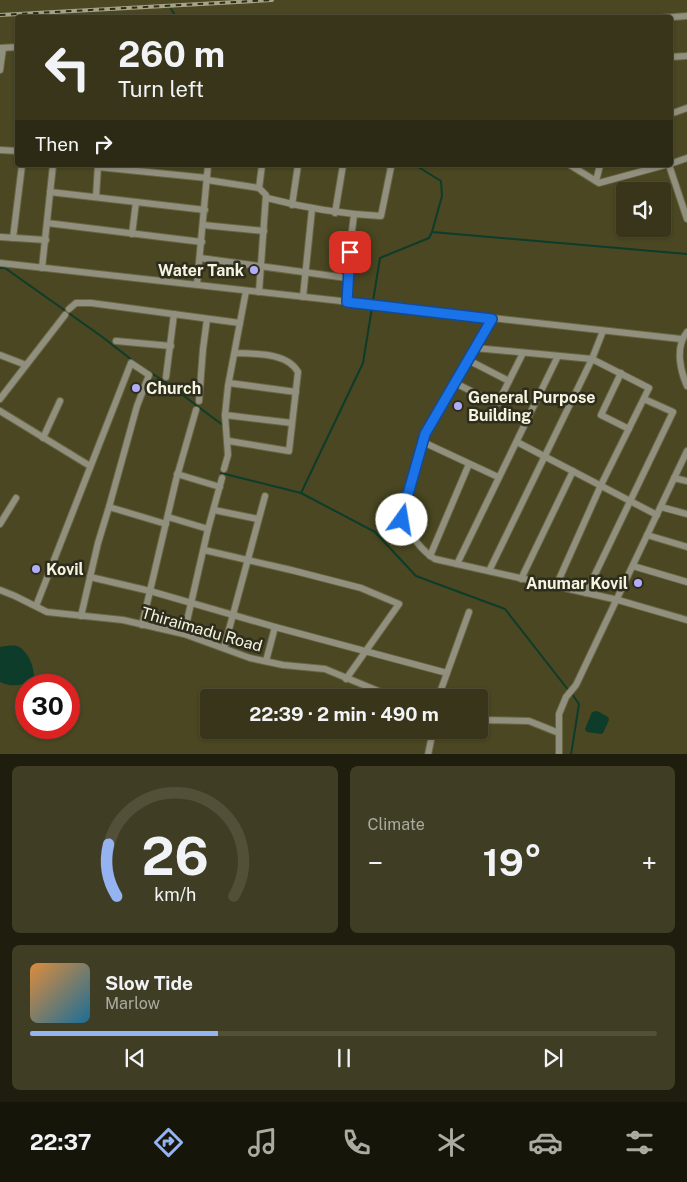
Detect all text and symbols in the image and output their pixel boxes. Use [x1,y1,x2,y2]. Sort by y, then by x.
text: 260 m [118,34,225,75]
icon: left [35,35,100,100]
text: Turn left [118,76,204,102]
icon: right [89,130,117,158]
text: Then [35,133,79,155]
map controls [616,182,671,237]
button: sound [616,182,671,237]
pin [329,231,371,273]
icon: arrive [336,238,364,266]
place label: Water Tank [158,261,244,280]
marker: Water Tank [248,264,260,276]
place label: Church [146,379,201,398]
marker: Church [130,382,142,394]
place label: General Purpose Building [468,388,596,425]
marker: General Purpose Building [452,400,464,412]
position arrow [375,493,427,545]
place label: Kovil [46,560,84,579]
marker: Kovil [30,563,42,575]
place label: Anumar Kovil [526,574,628,593]
marker: Anumar Kovil [632,577,644,589]
street label: Thiraimadu Road [139,603,265,656]
speed limit sign: 30 [15,674,80,739]
text: 22:39 · 2 min · 490 m [249,703,439,725]
text: Climate [368,815,425,834]
text: 26 [141,826,208,887]
text: 19° [483,840,542,885]
text: − [368,846,383,879]
text: + [641,846,657,879]
text: km/h [154,884,196,905]
text: Slow Tide [105,972,193,994]
text: Marlow [105,994,160,1013]
icon: previous [121,1044,149,1072]
icon: pause [330,1044,358,1072]
icon: next [539,1044,567,1072]
icon: directions [151,1125,186,1160]
icon: music [245,1125,280,1160]
icon: phone [339,1125,374,1160]
icon: climate [434,1125,469,1160]
icon: car [528,1125,563,1160]
icon: filters [622,1125,657,1160]
text: 22:37 [30,1129,92,1155]

